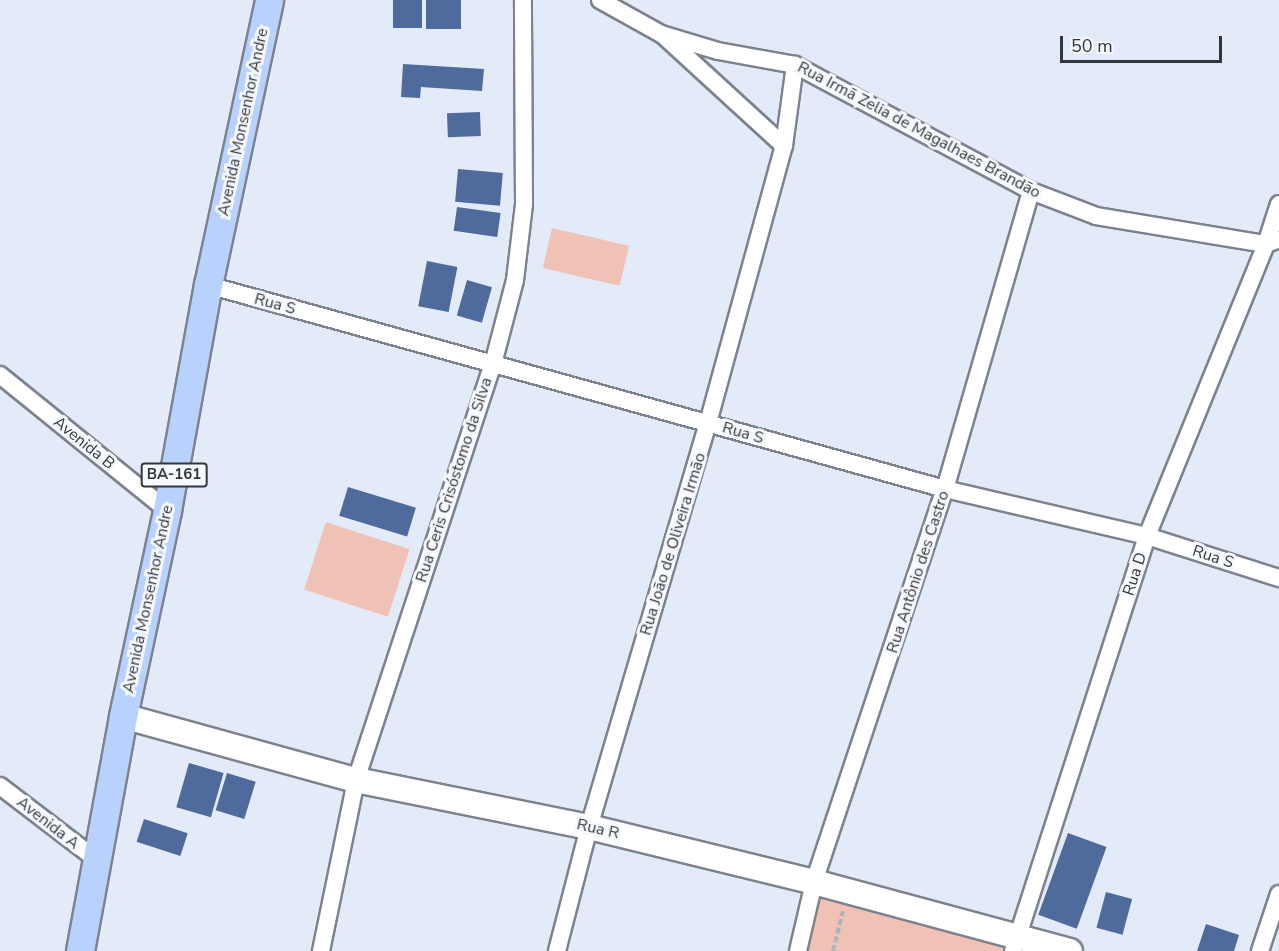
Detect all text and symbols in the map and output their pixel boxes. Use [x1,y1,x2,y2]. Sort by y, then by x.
scale bar [1063,24,1225,62]
street label: Avenida Monsenhor Andre [214,26,272,218]
text: 50 m [1071,34,1113,58]
street label: Rua Irmã Zelia de Magalhaes Brandão [794,58,1044,202]
street label: Rua S [252,289,298,319]
street label: Rua Ceris Crisóstomo da Silva [412,375,496,585]
street label: Avenida B [49,412,119,474]
street label: Rua S [720,418,766,448]
street label: Rua João de Oliveira Irmão [636,450,710,638]
road number: BA-161 [140,463,208,487]
street label: Rua Antônio des Castro [883,488,953,656]
street label: Avenida Monsenhor Andre [119,503,177,695]
street label: Rua S [1190,541,1236,573]
street label: Rua D [1119,550,1151,598]
street label: Avenida A [13,793,83,853]
street label: Rua R [575,815,621,843]

